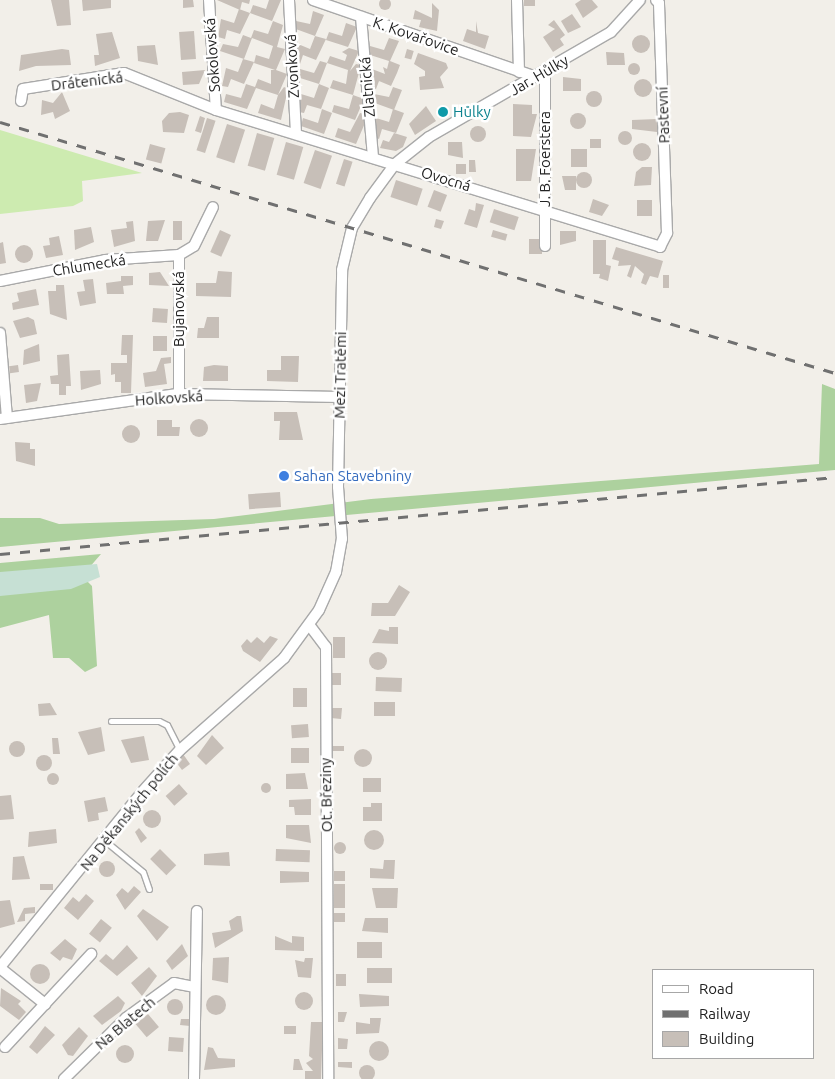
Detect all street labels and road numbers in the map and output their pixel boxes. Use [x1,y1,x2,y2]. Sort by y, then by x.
street label: K. Kovařovice [371,13,461,59]
street label: Sokolovská [200,17,224,93]
street label: Zvonková [281,34,303,98]
street label: Jar. Hůlky [506,51,572,99]
street label: Zlatnická [355,56,379,118]
street label: Drátenická [50,68,124,94]
street label: Pastevní [653,86,673,144]
street label: J. B. Foerstera [536,111,554,207]
street label: Ovocná [419,163,473,195]
street label: Chlumecká [51,250,127,280]
street label: Bujanovská [170,271,188,347]
street label: Mezi Tratěmi [330,331,350,419]
street label: Holkovská [134,387,204,409]
street label: Na Děkanských polích [76,750,182,874]
street label: Ot. Březiny [316,758,336,832]
street label: Na Blatech [91,993,159,1053]

